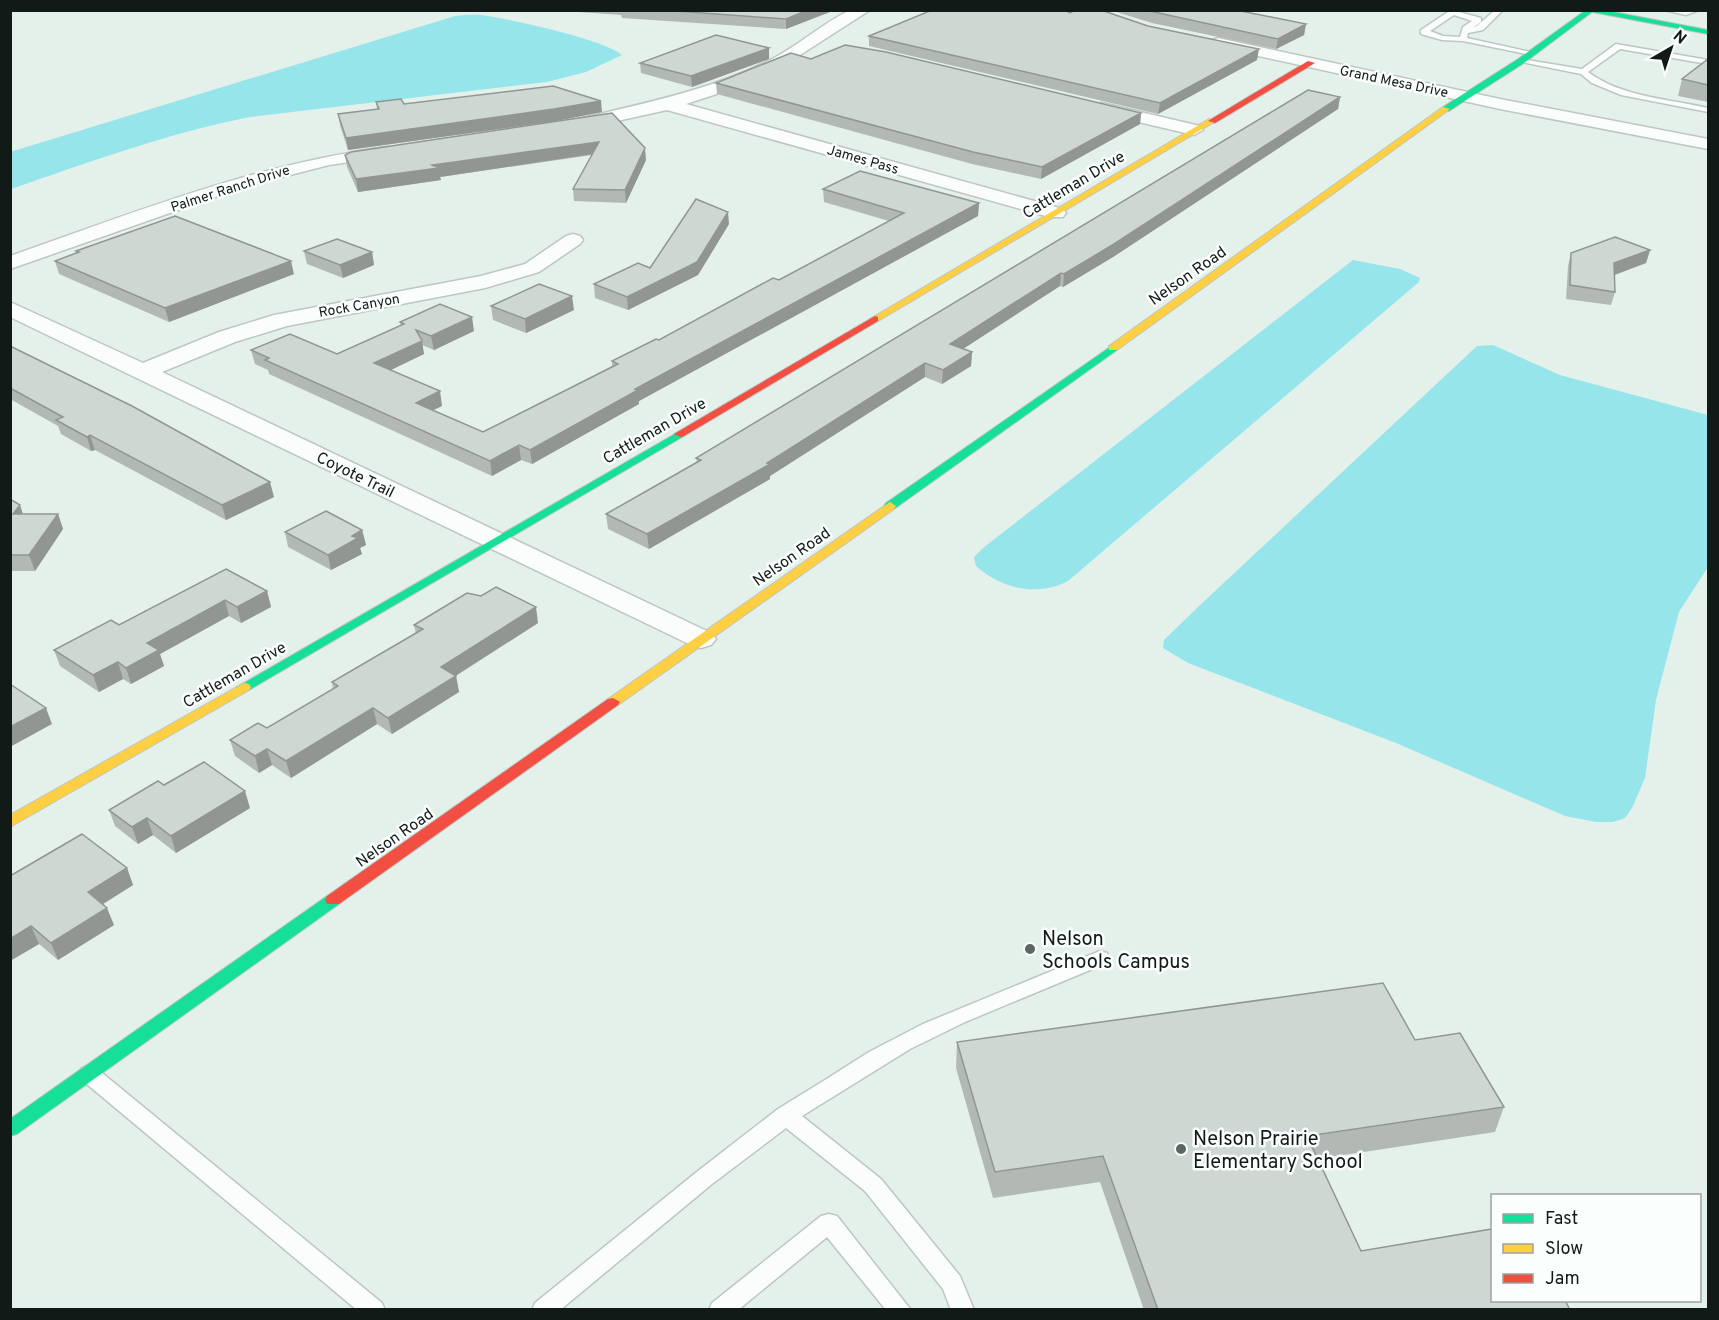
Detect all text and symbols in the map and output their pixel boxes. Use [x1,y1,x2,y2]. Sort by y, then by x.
north arrow [1641,18,1701,78]
text: N [1668,27,1690,49]
street label: Grand Mesa Drive [1338,63,1450,102]
street label: James Pass [825,142,900,179]
street label: Cattleman Drive [1019,147,1129,224]
street label: Palmer Ranch Drive [169,162,292,217]
street label: Nelson Road [1145,243,1231,311]
street label: Rock Canyon [317,291,401,322]
street label: Cattleman Drive [600,394,710,469]
street label: Coyote Trail [313,448,398,503]
street label: Nelson Road [749,524,835,592]
street label: Cattleman Drive [180,638,290,713]
street label: Nelson Road [352,805,438,873]
place label: Nelson Schools Campus [1042,927,1190,976]
marker: Nelson Schools Campus [1023,942,1037,956]
place label: Nelson Prairie Elementary School [1193,1127,1363,1176]
marker: Nelson Prairie Elementary School [1174,1142,1188,1156]
legend [1491,1194,1701,1302]
text: Fast [1545,1208,1578,1231]
text: Slow [1545,1238,1583,1261]
text: Jam [1545,1268,1580,1291]

